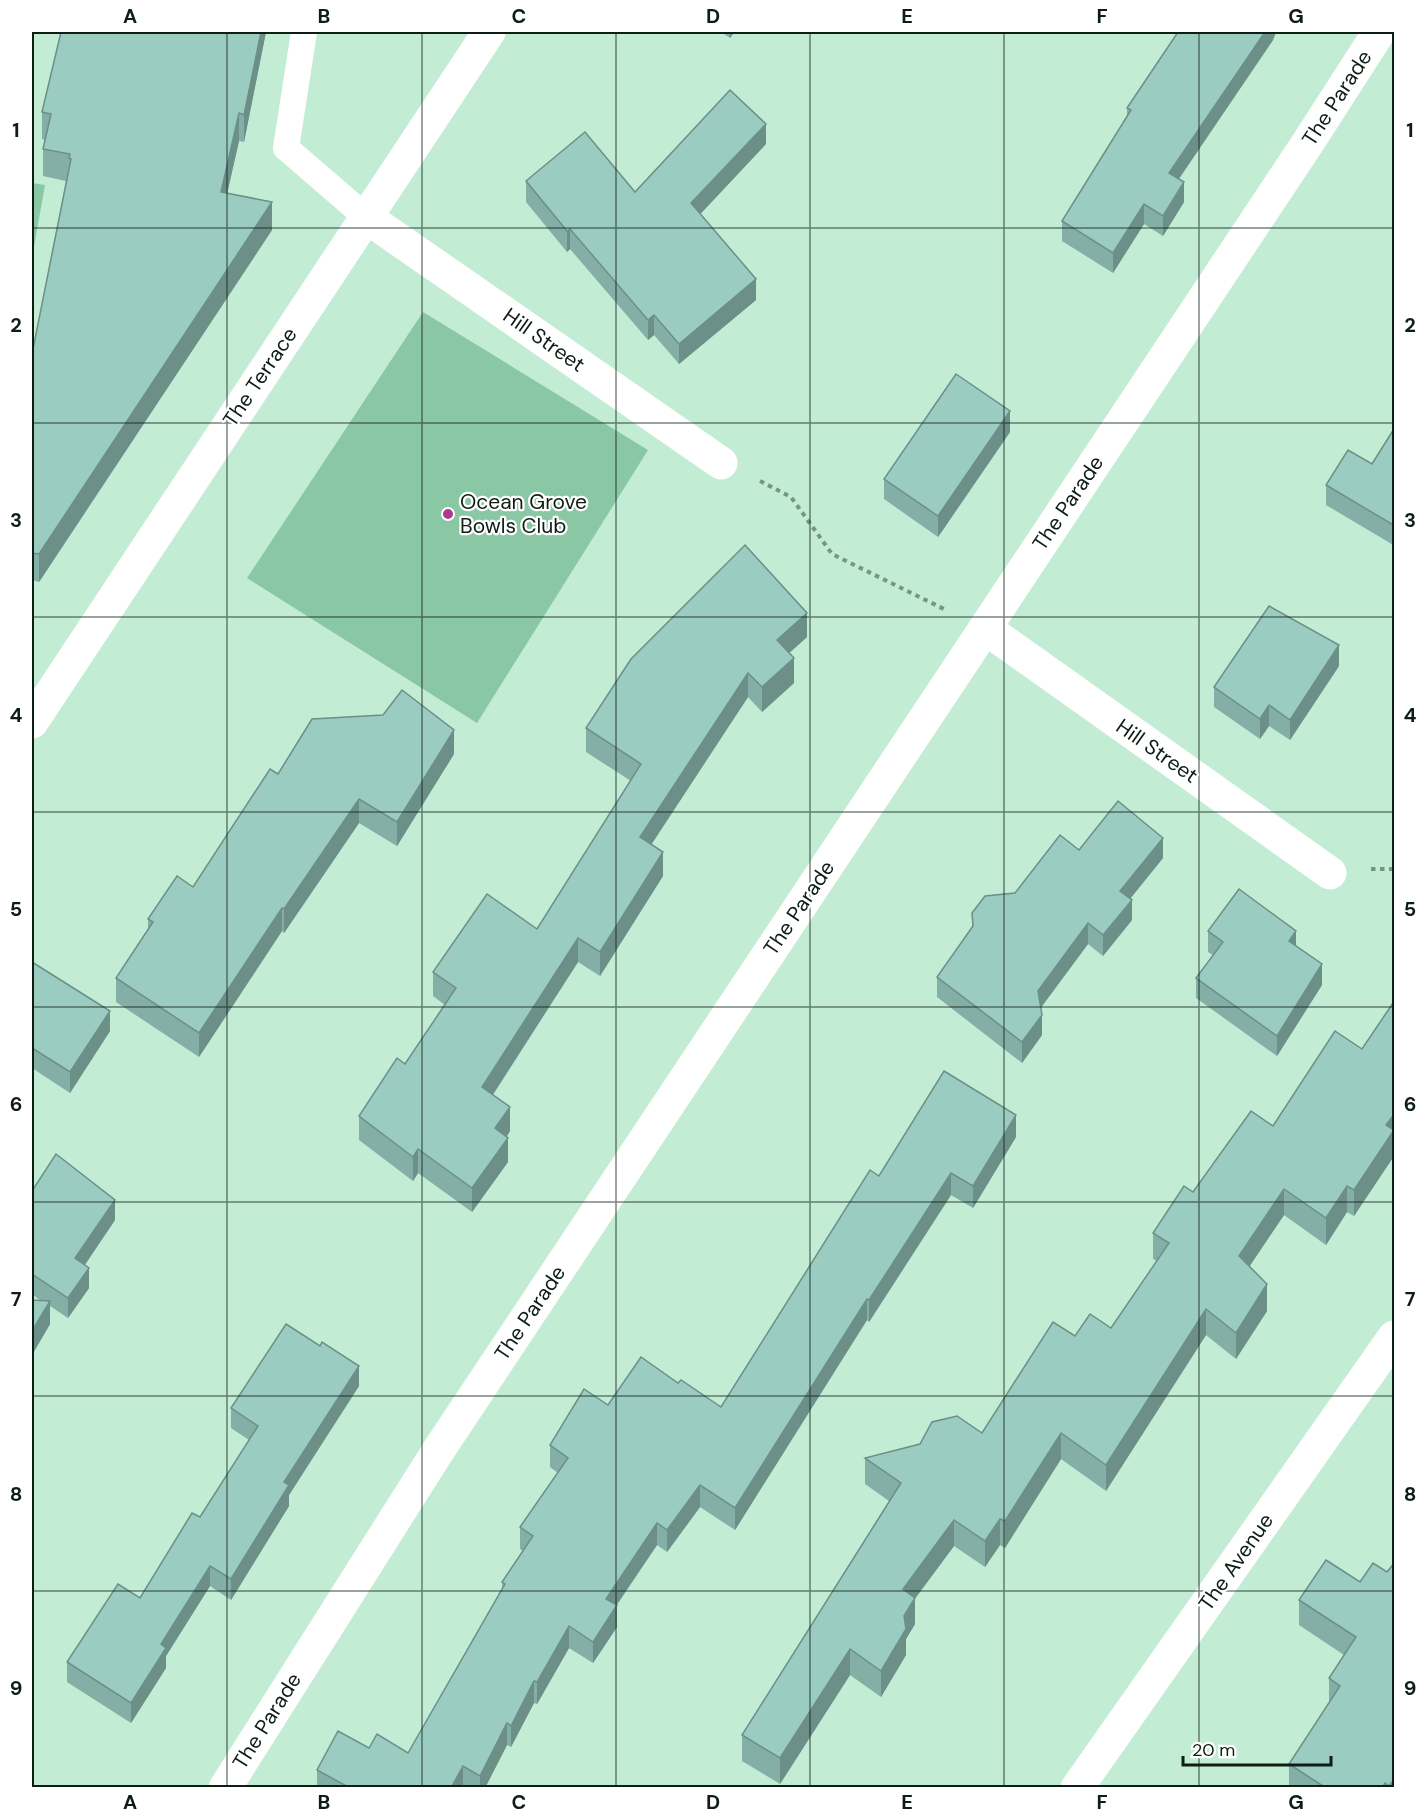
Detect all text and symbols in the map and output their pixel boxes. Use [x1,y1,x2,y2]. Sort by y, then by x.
text: A [123,3,137,29]
text: B [318,3,330,29]
text: C [512,3,526,29]
text: D [706,3,720,29]
text: E [901,3,913,29]
text: F [1096,3,1108,29]
text: G [1288,3,1304,29]
street label: The Parade [1296,45,1378,151]
text: 1 [12,117,20,143]
text: 1 [1406,117,1414,143]
street label: Hill Street [498,302,590,378]
text: 2 [10,312,22,338]
text: 2 [1404,312,1416,338]
street label: The Terrace [216,322,304,432]
street label: The Parade [1026,450,1110,556]
place label: Ocean Grove Bowls Club [460,488,587,540]
text: 3 [10,507,22,533]
marker: Ocean Grove Bowls Club [441,507,455,521]
text: 3 [1404,507,1416,533]
text: 4 [10,702,23,728]
text: 4 [1404,702,1417,728]
street label: Hill Street [1111,713,1203,789]
street label: The Parade [757,855,841,961]
text: 5 [10,896,22,922]
text: 5 [1404,896,1416,922]
text: 6 [10,1091,22,1117]
text: 6 [1404,1091,1416,1117]
street label: The Parade [488,1260,572,1366]
text: 7 [11,1286,22,1312]
text: 7 [1405,1286,1416,1312]
text: 8 [10,1481,22,1507]
text: 8 [1404,1481,1416,1507]
street label: The Avenue [1192,1508,1280,1616]
street label: The Parade [226,1667,308,1775]
text: 9 [10,1675,22,1701]
text: 9 [1404,1675,1416,1701]
scale bar [1183,1729,1332,1767]
text: 20 m [1192,1738,1235,1762]
text: A [123,1789,137,1815]
text: B [318,1789,330,1815]
text: C [512,1789,526,1815]
text: D [706,1789,720,1815]
text: E [901,1789,913,1815]
text: F [1096,1789,1108,1815]
text: G [1288,1789,1304,1815]

